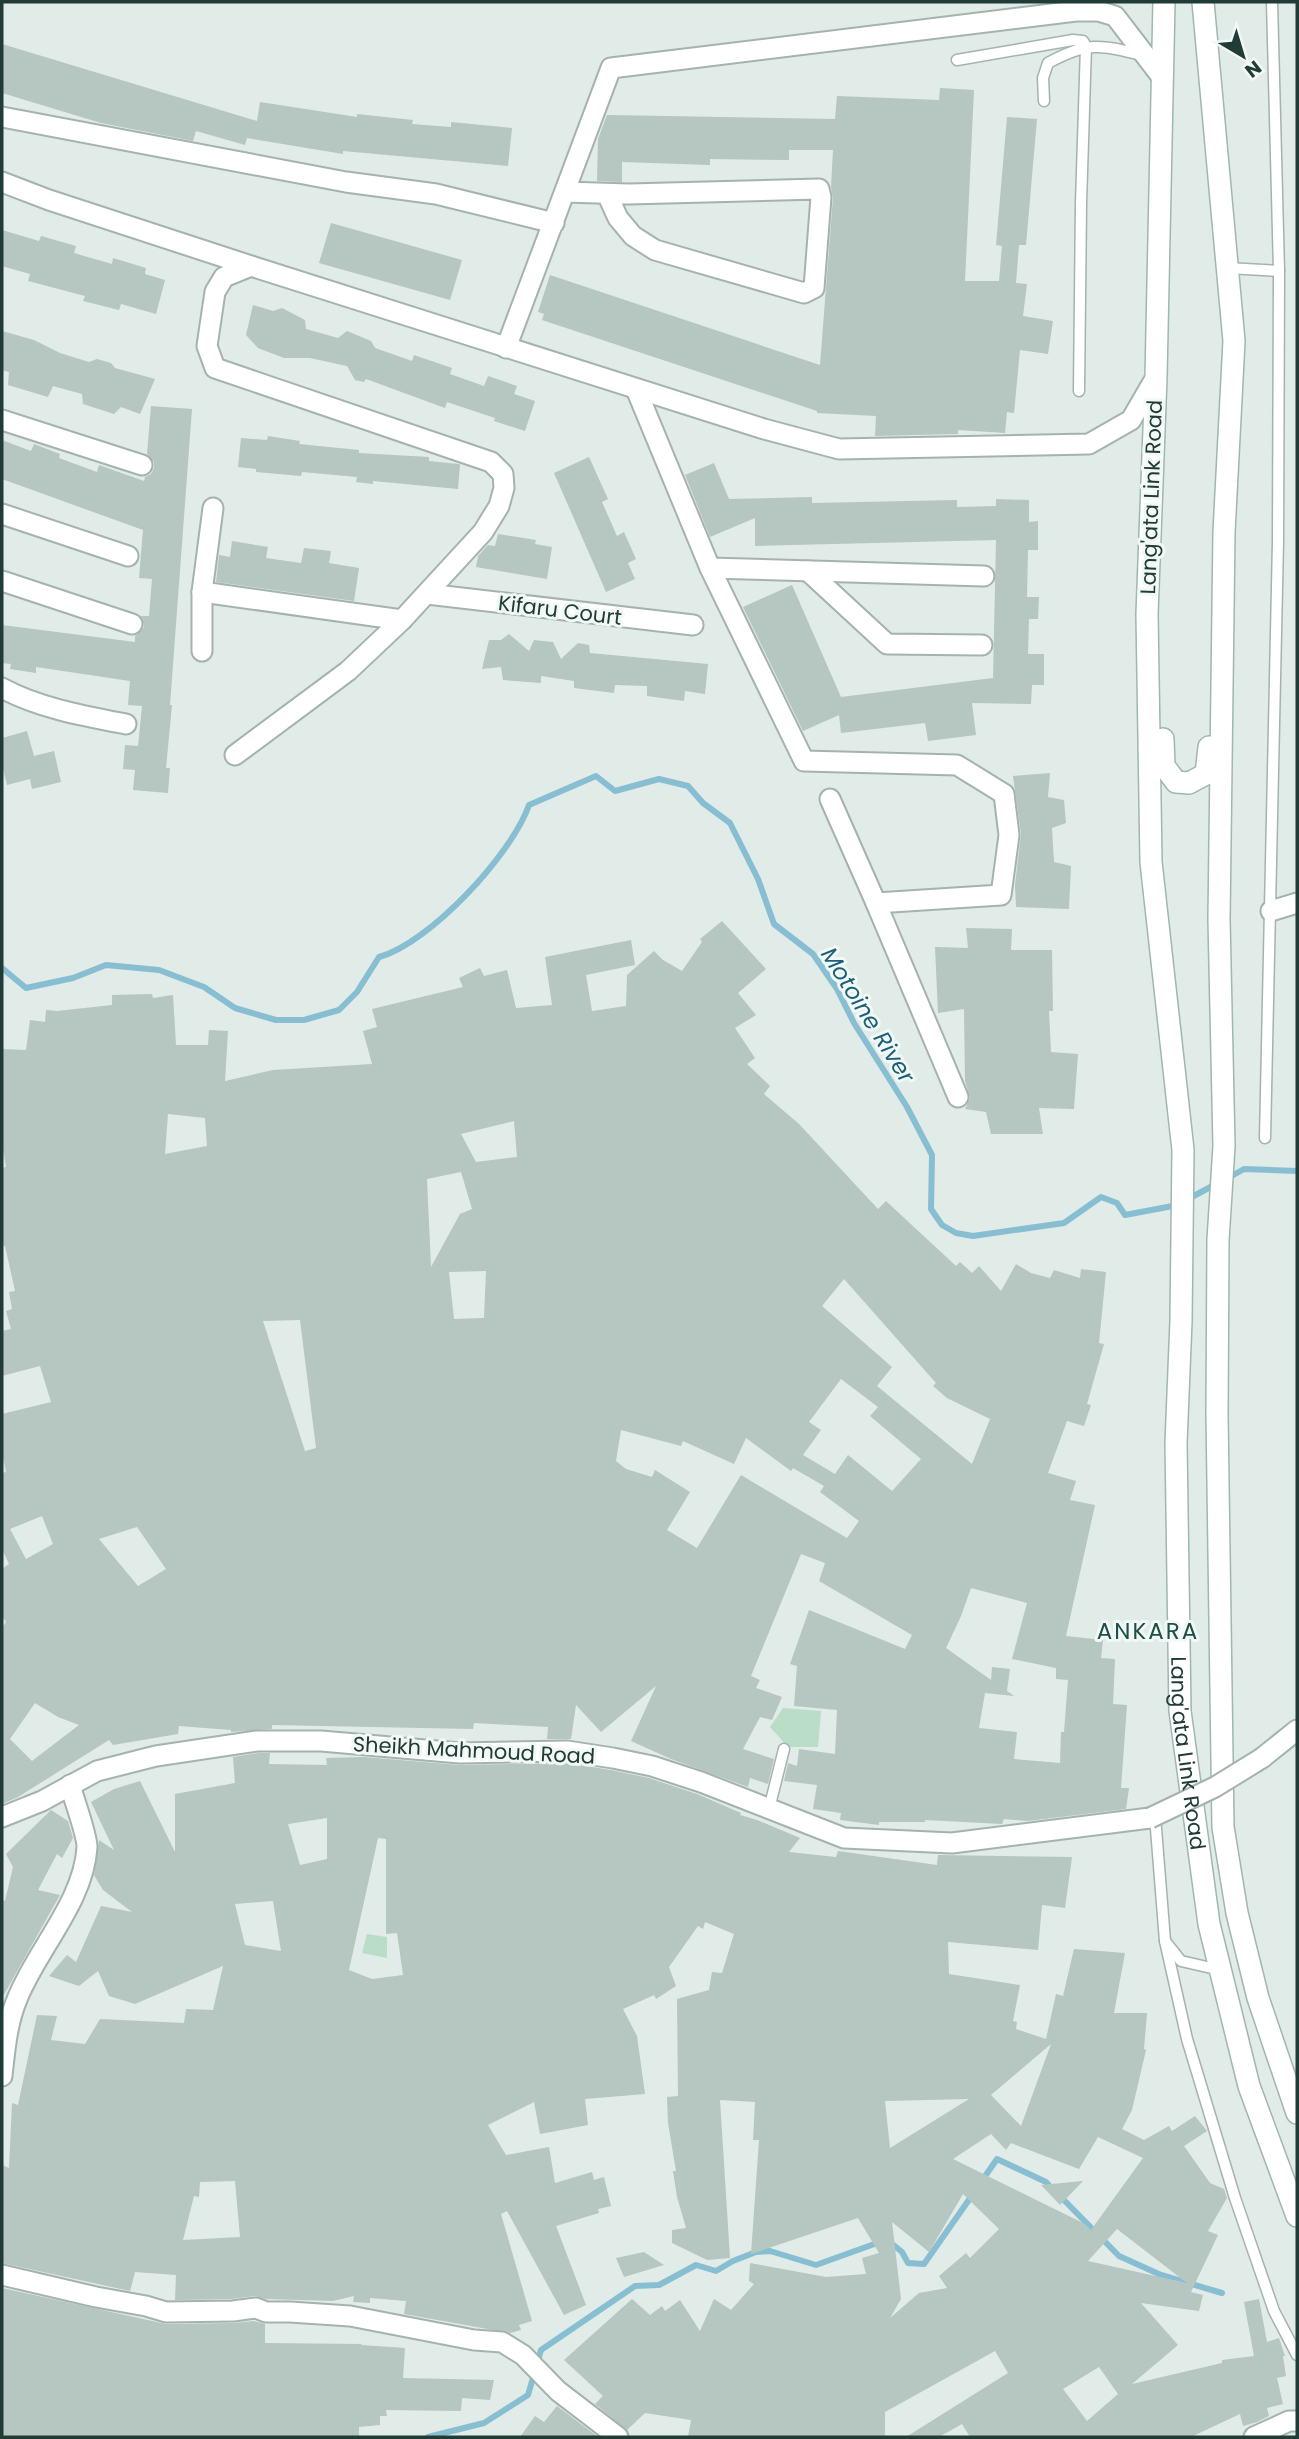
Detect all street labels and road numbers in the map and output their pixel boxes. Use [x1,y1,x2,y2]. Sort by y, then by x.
street label: Lang'ata Link Road [1133,399,1169,595]
street label: Kifaru Court [497,588,623,632]
street label: Lang'ata Link Road [1165,1656,1213,1852]
street label: Sheikh Mahmoud Road [352,1729,596,1771]

